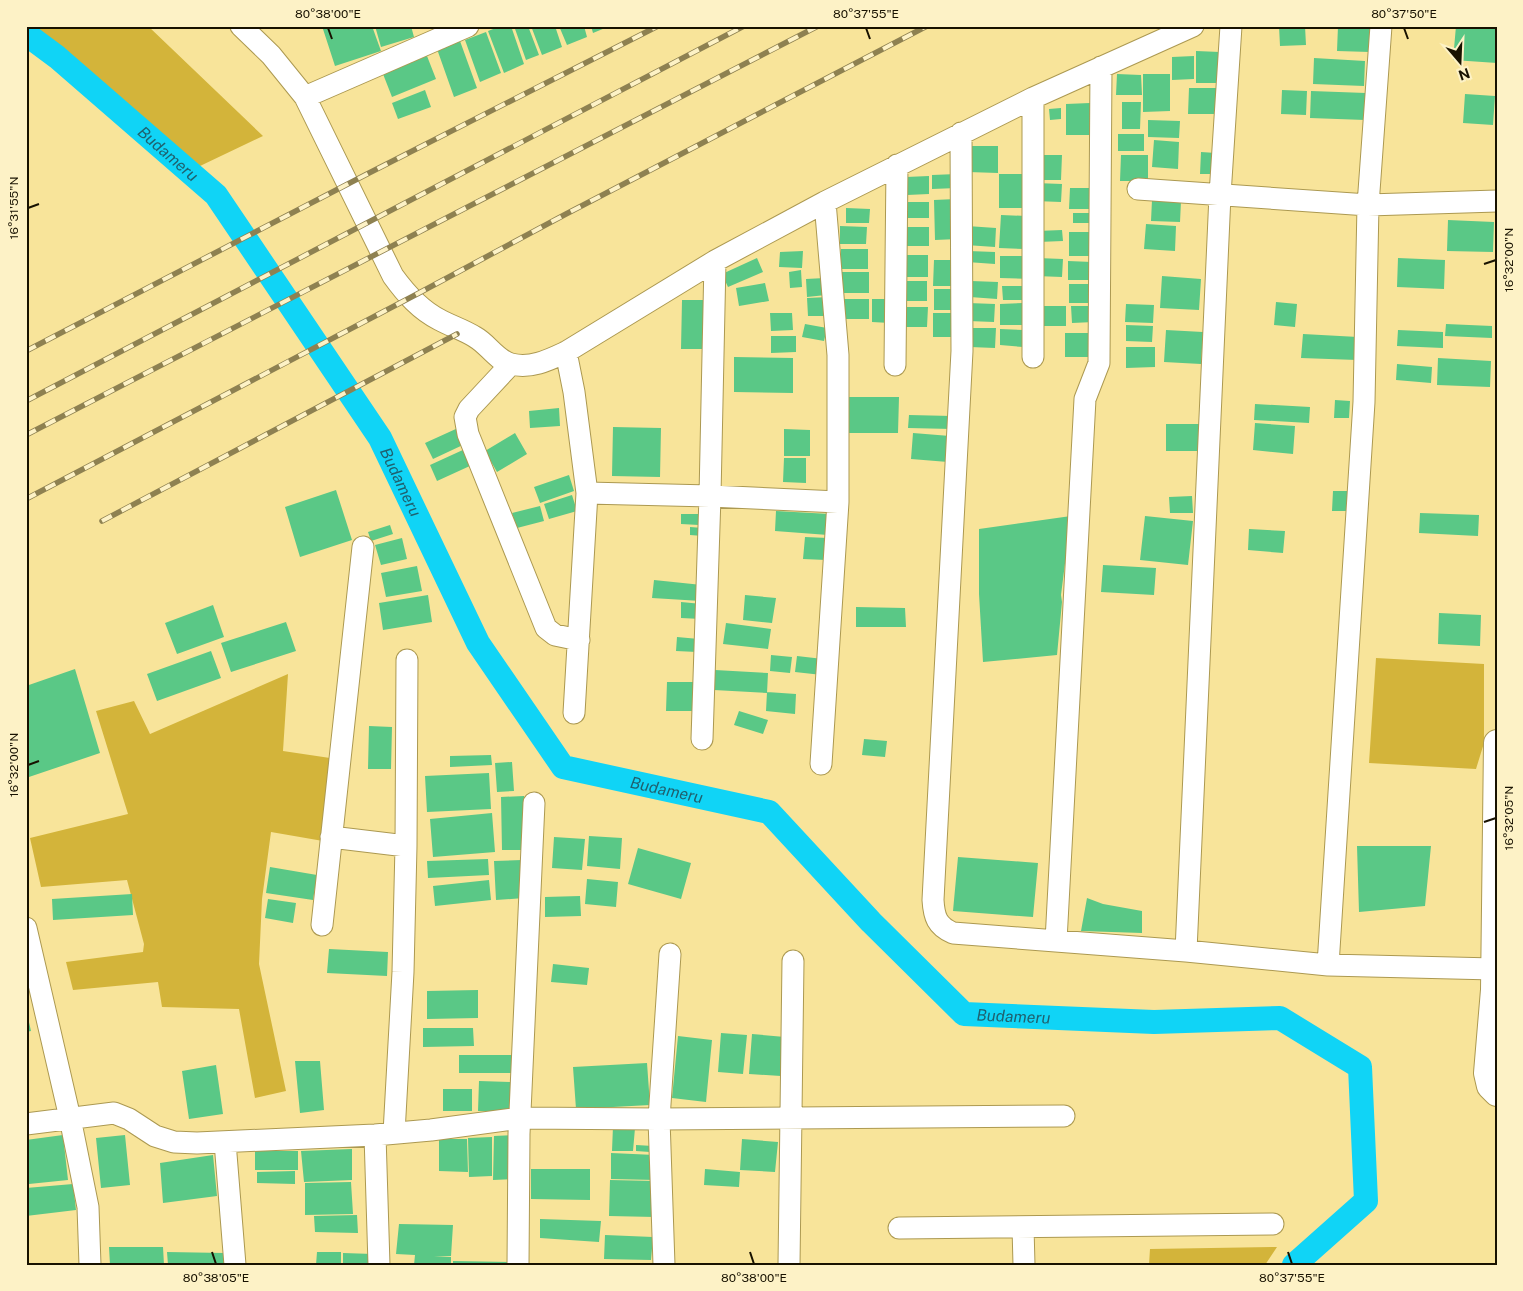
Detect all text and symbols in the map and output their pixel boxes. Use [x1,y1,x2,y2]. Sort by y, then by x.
text: 80°38'00"E [295,7,361,21]
text: 80°37'55"E [833,7,899,21]
text: 80°37'50"E [1371,7,1437,21]
north arrow [1436,38,1486,88]
text: N [1456,65,1472,84]
water label: Budameru [134,122,203,185]
text: 16°31'55"N [7,177,21,239]
text: 16°32'00"N [1502,228,1516,292]
water label: Budameru [376,444,426,519]
text: 16°32'00"N [7,733,21,797]
water label: Budameru [628,772,705,807]
text: 16°32'05"N [1502,786,1516,850]
water label: Budameru [976,1005,1051,1027]
text: 80°38'05"E [183,1271,249,1285]
text: 80°38'00"E [721,1271,787,1285]
text: 80°37'55"E [1259,1271,1325,1285]

